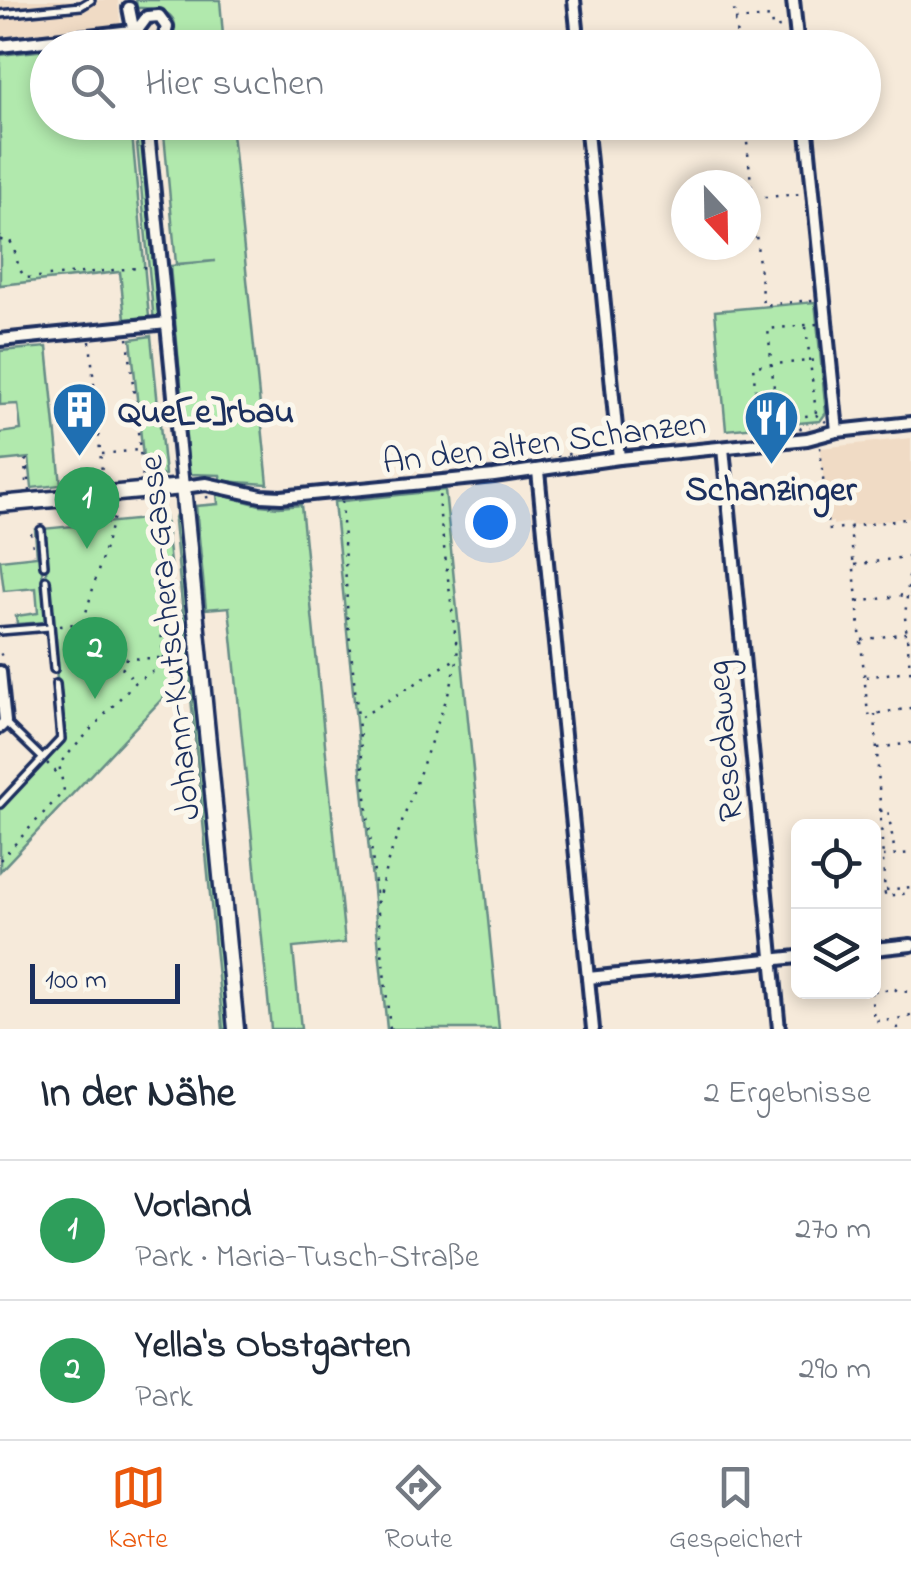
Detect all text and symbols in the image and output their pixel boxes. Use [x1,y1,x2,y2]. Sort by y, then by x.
search box [30,30,881,140]
text: Hier suchen [145,57,324,113]
icon: search [65,58,120,113]
north arrow [671,170,761,260]
building icon: Que[e]rbau [49,380,109,459]
restaurant icon: Schanzinger [741,387,801,466]
place label: Que[e]rbau [118,388,294,439]
street label: An den alten Schanzen [380,399,709,490]
street label: Johann-Kutschera-Gasse [127,452,216,823]
pin: 1 [54,466,120,549]
place label: Schanzinger [685,466,858,518]
your location [465,497,516,548]
pin: 2 [62,616,128,699]
street label: Resedaweg [694,658,759,823]
map controls [791,819,881,999]
button: locate [791,819,881,909]
button: layers [791,909,881,999]
scale bar [30,959,180,1004]
text: 100 m [45,961,107,1002]
text: In der Nähe [40,1064,235,1125]
text: 2 Ergebnisse [704,1071,871,1118]
text: Vorland [135,1179,251,1235]
text: 1 [67,1207,78,1254]
text: 270 m [795,1207,871,1254]
text: Park · Maria-Tusch-Straße [135,1235,479,1282]
text: Yella's Obstgarten [135,1319,411,1375]
text: 2 [65,1347,80,1394]
text: 290 m [799,1347,871,1394]
text: Park [135,1375,193,1422]
tab: Karte [108,1460,168,1561]
tab: Route [384,1460,452,1561]
tab: Gespeichert [669,1460,803,1561]

